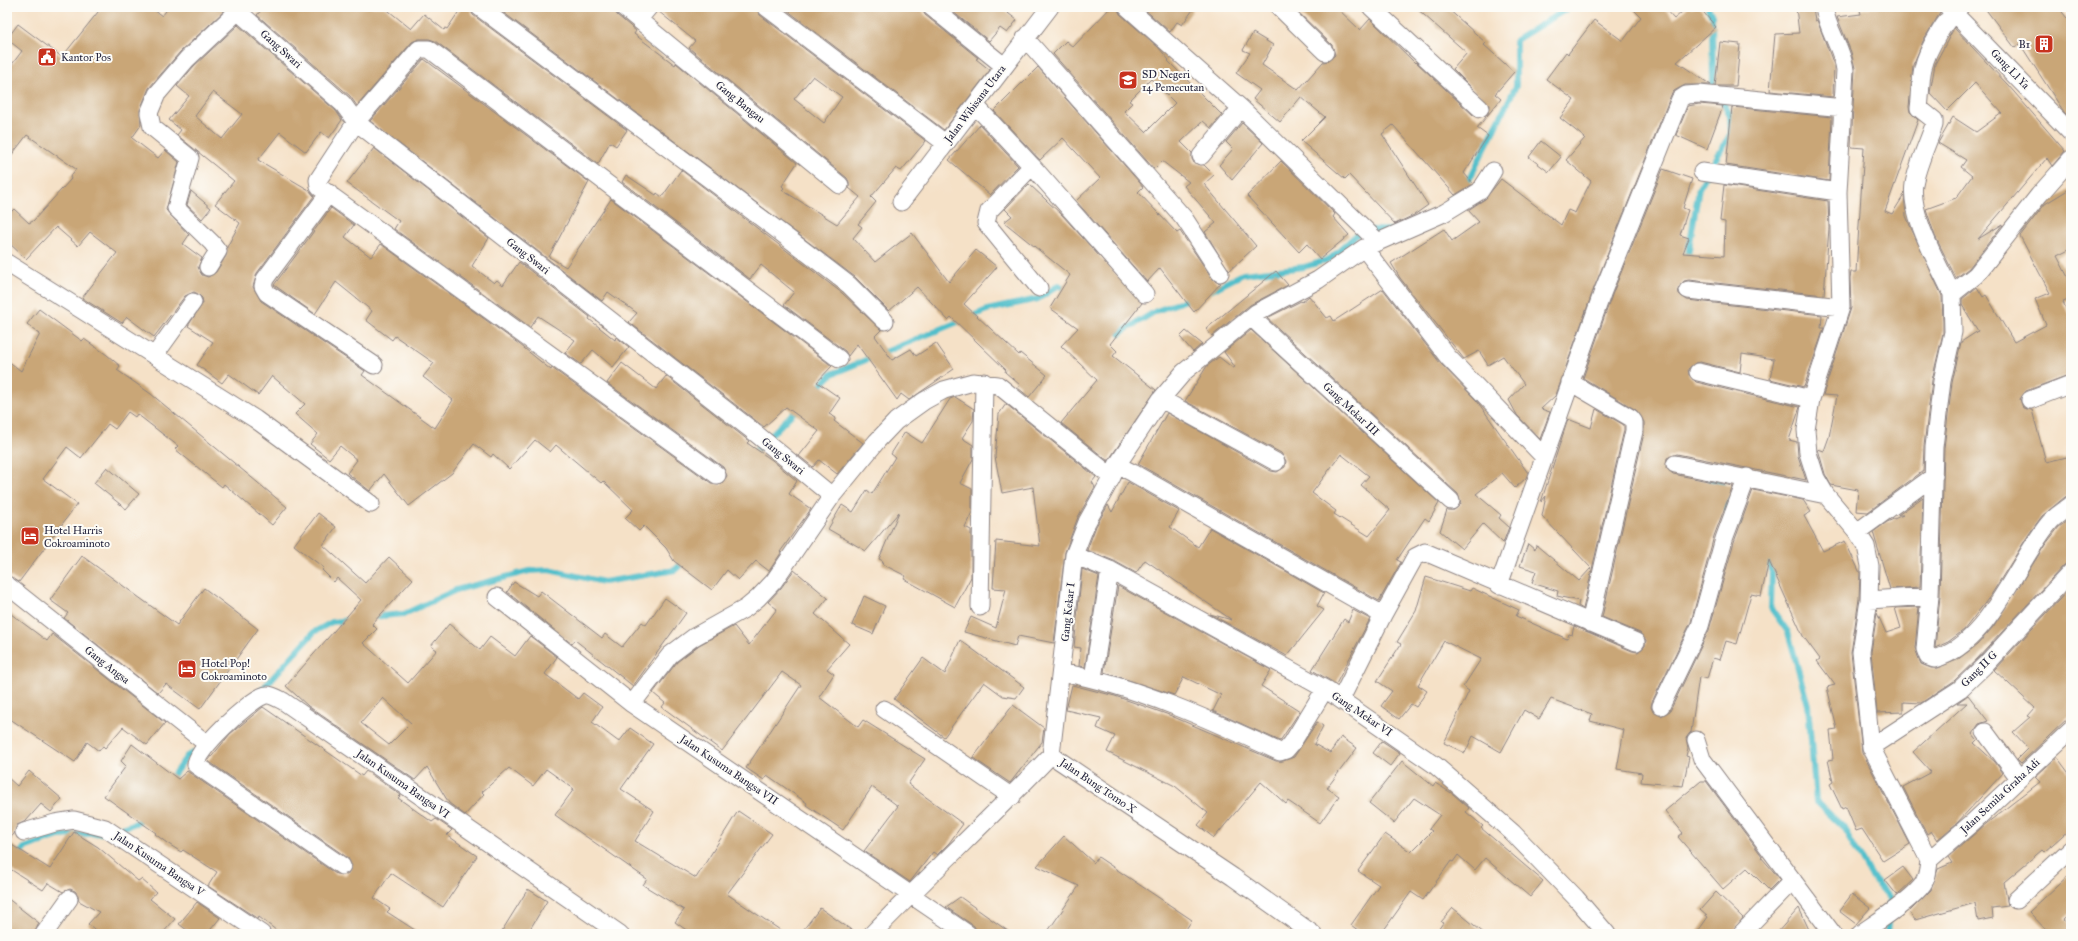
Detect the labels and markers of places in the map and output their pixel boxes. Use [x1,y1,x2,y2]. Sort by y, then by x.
building icon: B1 [2033,33,2055,55]
place label: B1 [2018,38,2030,51]
public building icon: Kantor Pos [36,46,58,68]
place label: Kantor Pos [61,51,111,64]
place label: SD Negeri 14 Pemecutan [1142,68,1204,94]
school or university icon: SD Negeri 14 Pemecutan [1117,69,1139,91]
place label: Hotel Harris Cokroaminoto [44,524,110,550]
hotel icon: Hotel Harris Cokroaminoto [19,525,41,547]
place label: Hotel Pop! Cokroaminoto [201,657,267,683]
hotel icon: Hotel Pop! Cokroaminoto [176,658,198,680]

